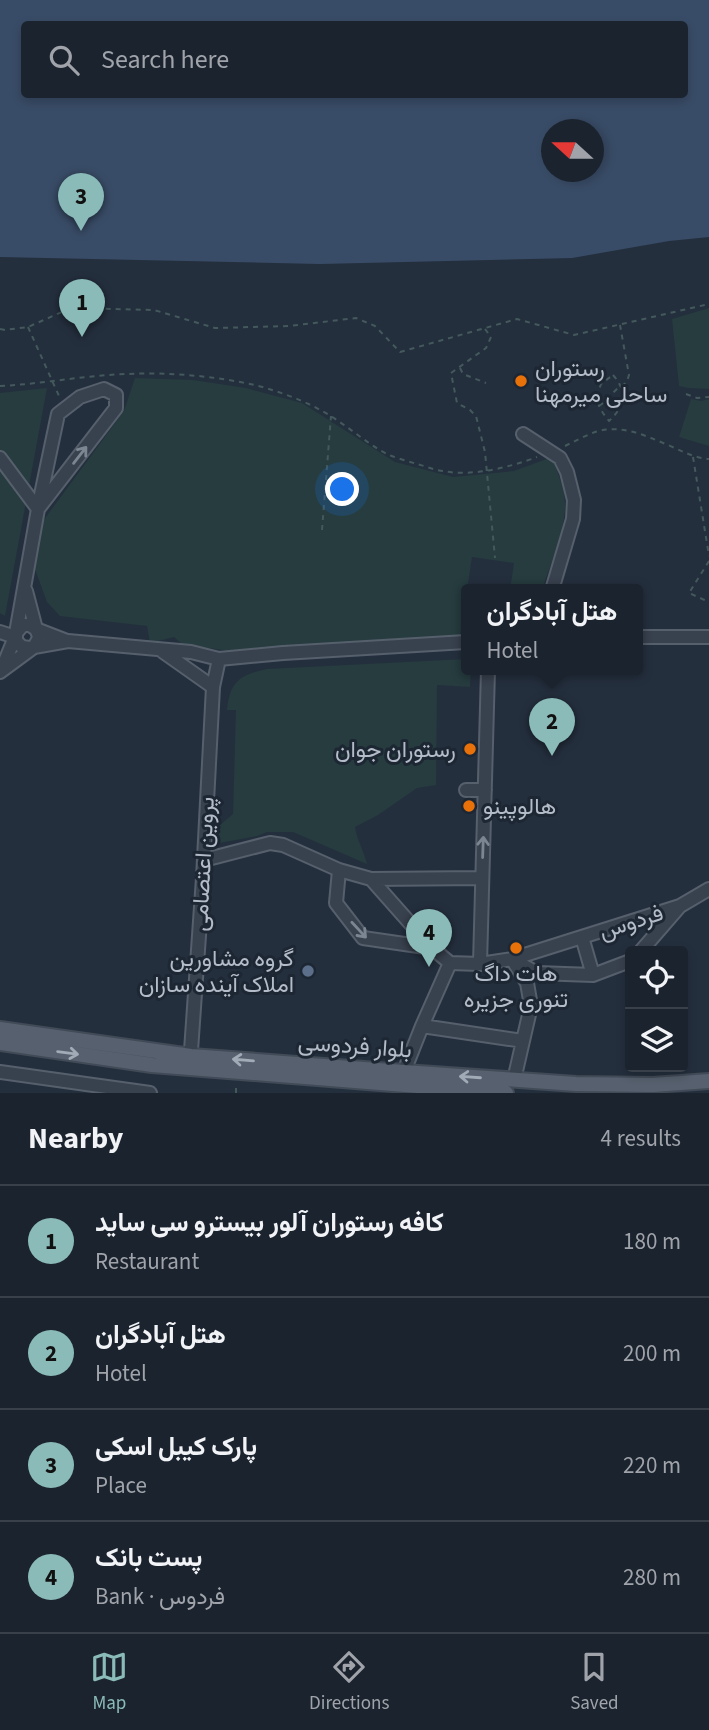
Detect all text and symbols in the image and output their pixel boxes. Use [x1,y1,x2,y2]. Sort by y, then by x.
search box [21,21,688,98]
icon: search [45,41,83,79]
text: Search here [101,41,229,78]
north arrow [541,119,604,182]
pin: 3 [58,173,104,231]
pin: 1 [59,279,105,337]
place label: رستوران ساحلی میرمهنا [535,352,667,411]
marker: رستوران ساحلی میرمهنا [513,373,529,389]
one-way arrow [72,445,87,464]
your location [325,472,359,506]
popup [461,584,643,675]
text: هتل آبادگران [487,593,617,630]
text: Hotel [487,634,538,667]
pin: 2 [529,698,575,756]
place label: رستوران جوان [335,733,456,766]
marker: رستوران جوان [462,741,478,757]
place label: هالوپینو [483,790,556,823]
street label: پروین اعتصامی [183,796,223,932]
marker: هالوپینو [461,798,477,814]
one-way arrow [477,835,490,858]
street label: فردوس [595,896,667,948]
pin: 4 [406,909,452,967]
one-way arrow [351,921,367,939]
marker: هات داگ تنورى جزيره [508,940,524,956]
place label: گروه مشاورین املاک آینده سازان [139,942,294,1001]
map controls [625,946,688,1072]
button: locate [625,946,688,1009]
place label: هات داگ تنورى جزيره [464,957,568,1016]
marker: گروه مشاورین املاک آینده سازان [300,963,316,979]
button: layers [625,1009,688,1072]
street label: بلوار فردوسی [297,1026,413,1066]
one-way arrow [56,1047,78,1060]
one-way arrow [232,1053,255,1066]
one-way arrow [459,1070,481,1083]
text: Nearby [28,1117,123,1160]
text: 4 results [601,1122,681,1155]
text: کافه رستوران آلور بیسترو سی ساید [95,1204,444,1241]
text: 1 [45,1225,57,1258]
text: 180 m [623,1225,681,1258]
text: Restaurant [95,1245,199,1278]
text: هتل آبادگران [95,1316,226,1353]
text: 2 [45,1337,57,1370]
text: 200 m [623,1337,681,1370]
text: Hotel [95,1357,147,1390]
text: پارک کیبل اسکی [95,1428,257,1465]
text: 3 [45,1449,57,1482]
text: 220 m [623,1449,681,1482]
text: Place [95,1469,147,1502]
text: پست بانک [95,1539,202,1576]
text: 4 [45,1561,57,1594]
text: 280 m [623,1561,681,1594]
text: Bank · فردوس [95,1580,225,1613]
tab: Map [90,1648,128,1717]
tab: Directions [309,1648,389,1717]
tab: Saved [570,1648,619,1717]

